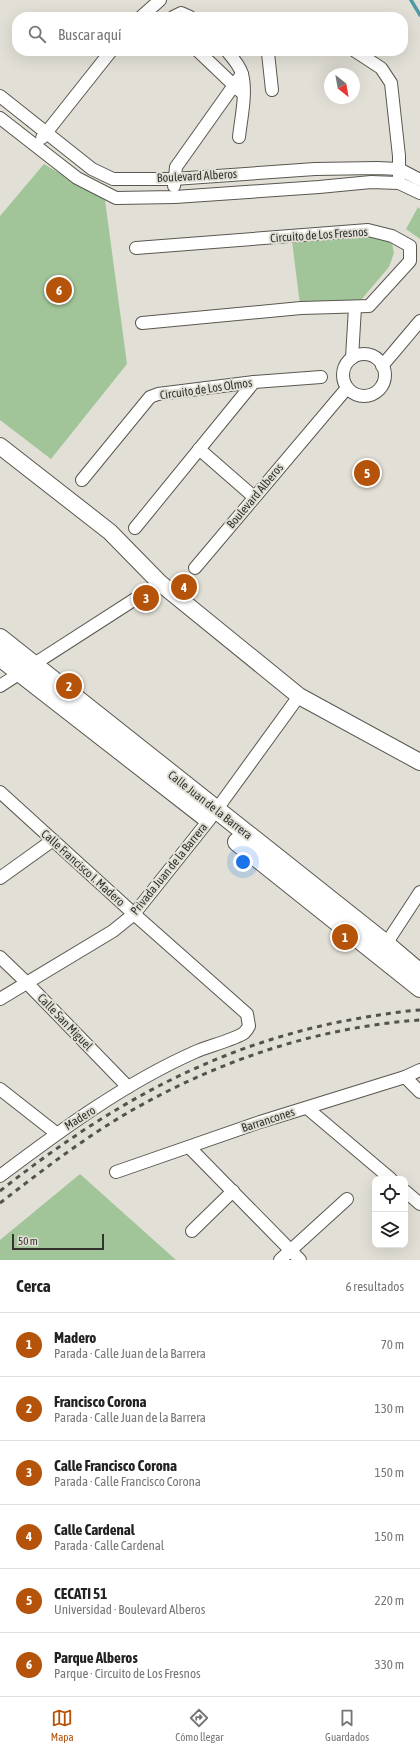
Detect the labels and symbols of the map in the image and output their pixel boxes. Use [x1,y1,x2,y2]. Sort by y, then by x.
north arrow [324,68,360,104]
street label: Boulevard Alberos [156,167,238,185]
street label: Circuito de Los Fresnos [270,225,368,245]
pin: 6 [46,275,72,305]
street label: Circuito de Los Olmos [159,376,253,402]
pin: 5 [354,458,380,488]
street label: Boulevard Alberos [224,461,286,531]
pin: 4 [171,572,197,602]
pin: 3 [133,583,159,613]
pin: 2 [56,671,82,701]
street label: Calle Juan de la Barrera [165,768,255,842]
street label: Privada Juan de la Barrera [128,820,210,918]
street label: Calle Francisco I. Madero [38,827,128,909]
your location [233,852,253,872]
pin: 1 [332,922,358,952]
street label: Calle San Miguel [35,991,96,1054]
street label: Madero [62,1103,98,1133]
street label: Barrancones [240,1105,296,1135]
scale bar [12,1232,104,1251]

